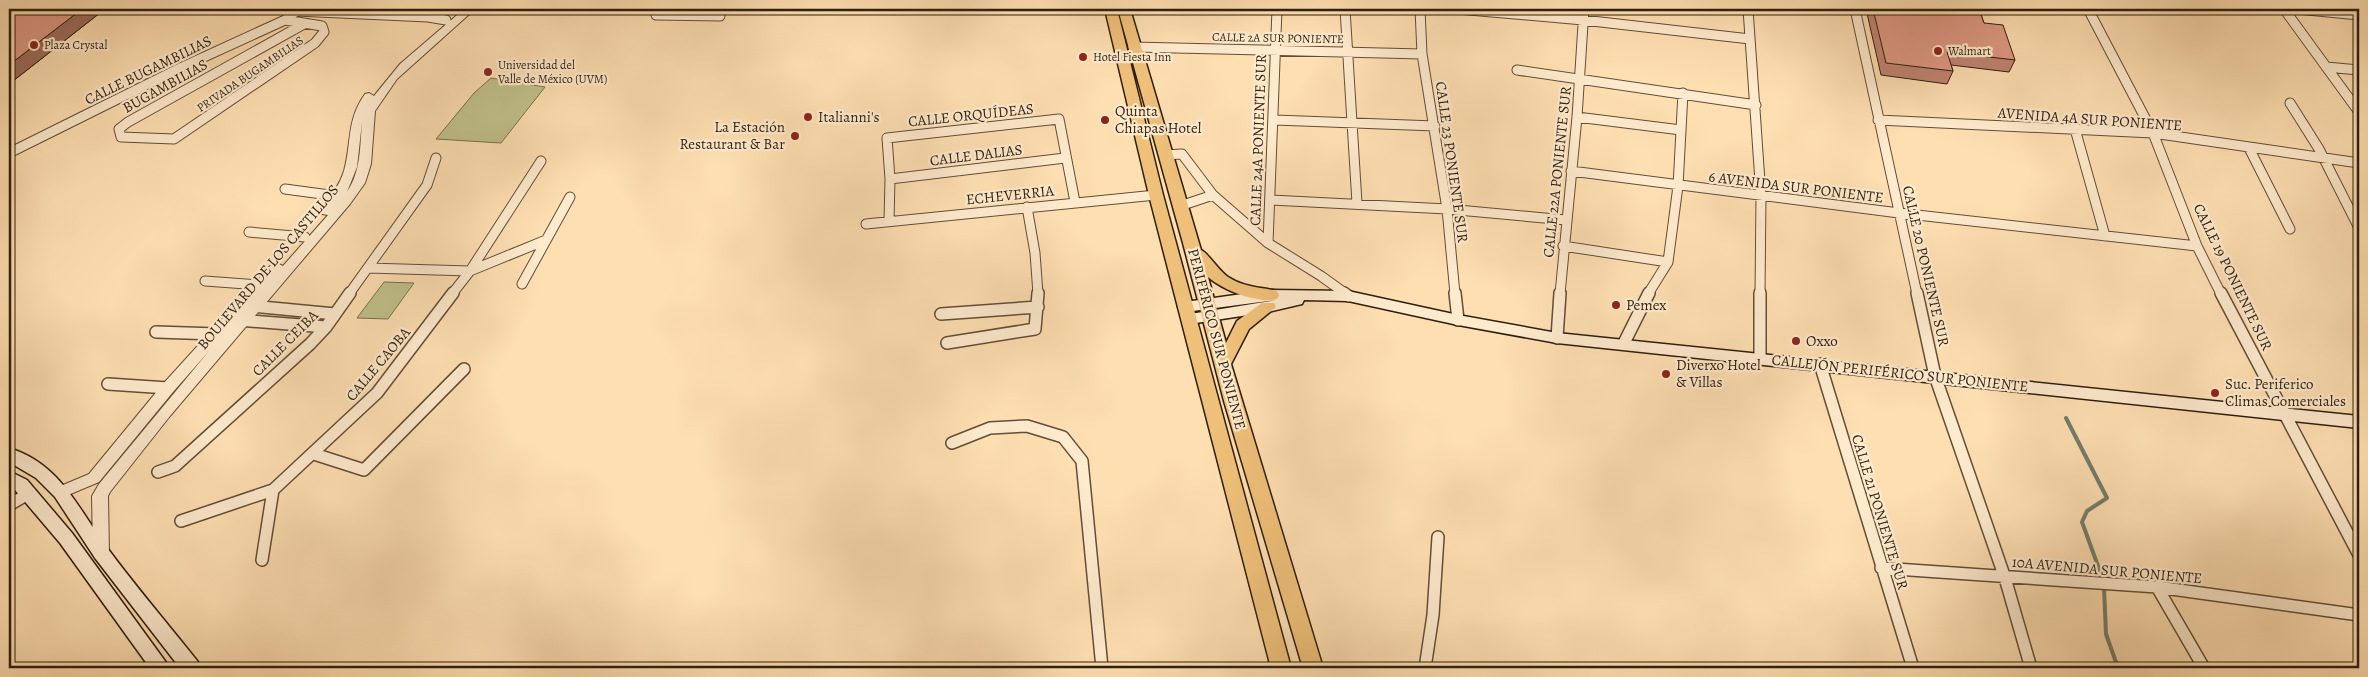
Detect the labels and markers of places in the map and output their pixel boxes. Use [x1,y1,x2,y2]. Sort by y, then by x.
place label: Plaza Crystal [44,37,107,53]
marker: Plaza Crystal [28,39,40,51]
place label: Walmart [1947,43,1991,59]
marker: Walmart [1932,45,1944,57]
place label: Hotel Fiesta Inn [1093,49,1172,65]
marker: Hotel Fiesta Inn [1077,51,1089,63]
place label: Universidad del Valle de México (UVM) [497,57,607,87]
marker: Universidad del Valle de México (UVM) [482,66,494,78]
place label: Quinta Chiapas Hotel [1115,101,1202,138]
place label: Italianni's [818,107,880,127]
marker: Italianni's [802,111,814,123]
marker: Quinta Chiapas Hotel [1099,114,1111,126]
place label: La Estación Restaurant & Bar [680,117,785,154]
marker: La Estación Restaurant & Bar [789,130,801,142]
place label: Pemex [1626,295,1666,315]
marker: Pemex [1610,299,1622,311]
place label: Oxxo [1806,331,1838,351]
marker: Oxxo [1790,335,1802,347]
place label: Diverxo Hotel & Villas [1676,355,1761,392]
marker: Diverxo Hotel & Villas [1660,368,1672,380]
place label: Suc. Periferico Climas Comerciales [2225,374,2346,411]
marker: Suc. Periferico Climas Comerciales [2209,387,2221,399]

